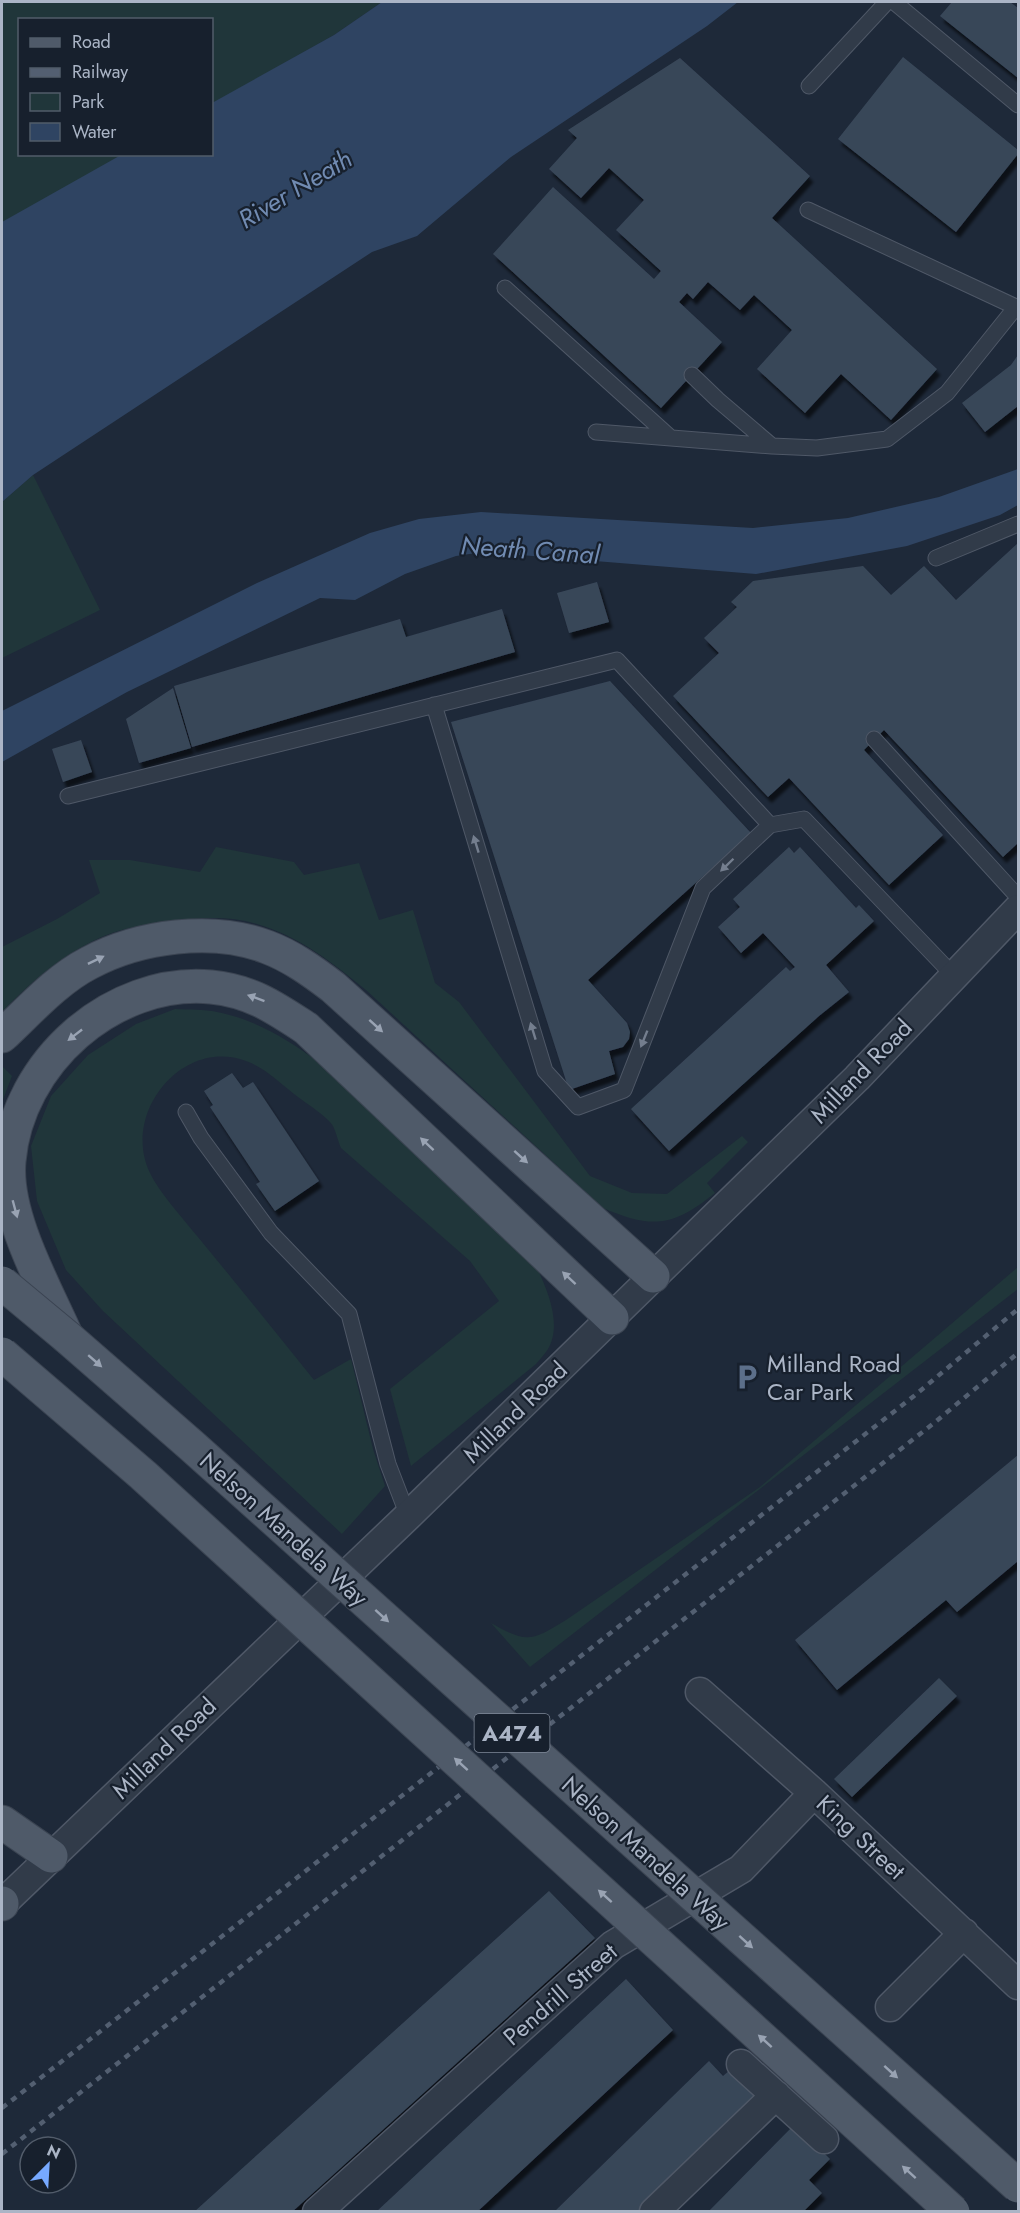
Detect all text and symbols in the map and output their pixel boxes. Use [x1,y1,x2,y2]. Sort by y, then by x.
legend [18,18,213,156]
text: Road [72,29,111,55]
text: Railway [72,59,128,85]
text: Park [72,89,104,115]
text: Water [72,119,117,145]
water label: River Neath [231,140,359,238]
water label: Neath Canal [459,526,602,574]
one-way arrow [471,835,480,853]
one-way arrow [721,858,735,872]
one-way arrow [87,955,104,964]
one-way arrow [247,993,265,1003]
street label: Milland Road [802,1011,920,1131]
one-way arrow [369,1019,384,1033]
one-way arrow [527,1021,537,1039]
one-way arrow [67,1028,82,1040]
one-way arrow [639,1030,648,1048]
one-way arrow [421,1137,435,1151]
one-way arrow [513,1150,528,1163]
one-way arrow [11,1201,20,1219]
one-way arrow [562,1271,576,1285]
place label: Milland Road Car Park [767,1346,901,1409]
street label: Milland Road [455,1353,575,1471]
one-way arrow [87,1354,102,1367]
parking icon: Milland Road Car Park [732,1362,762,1392]
street label: Nelson Mandela Way [192,1444,376,1615]
one-way arrow [374,1609,389,1622]
street label: Milland Road [104,1689,224,1807]
road number: A474 [474,1714,550,1752]
one-way arrow [454,1758,468,1772]
street label: Nelson Mandela Way [554,1768,738,1939]
street label: King Street [809,1787,914,1888]
one-way arrow [598,1890,613,1903]
street label: Pendrill Street [495,1934,625,2053]
one-way arrow [738,1935,753,1948]
one-way arrow [758,2035,773,2048]
one-way arrow [884,2065,899,2079]
north arrow [18,2135,78,2195]
text: N [43,2139,64,2165]
one-way arrow [902,2165,917,2179]

